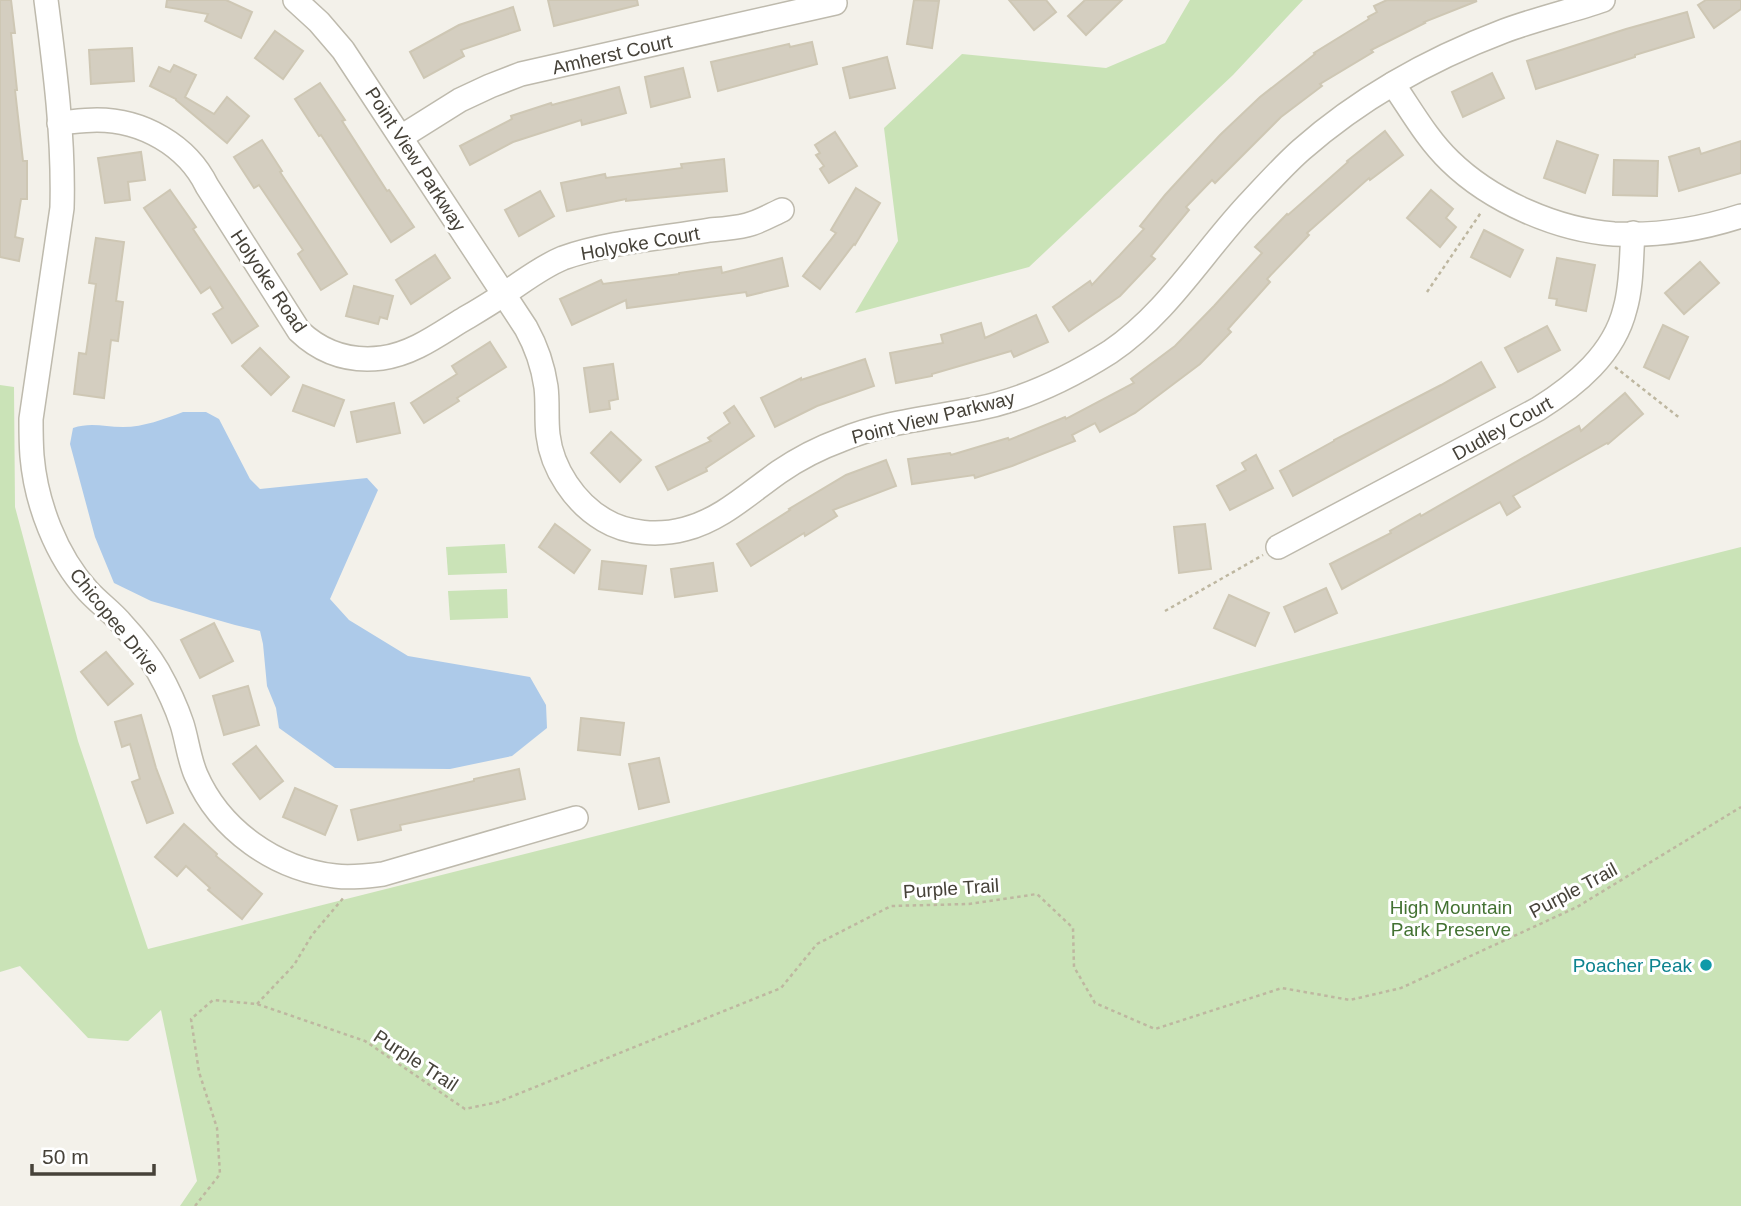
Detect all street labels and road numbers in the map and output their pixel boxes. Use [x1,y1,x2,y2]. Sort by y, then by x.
street label: Amherst Court [550,30,675,78]
street label: Point View Parkway [361,83,470,236]
street label: Holyoke Court [579,223,702,264]
street label: Holyoke Road [227,226,311,337]
street label: Point View Parkway [849,387,1017,448]
street label: Dudley Court [1449,392,1556,465]
street label: Chicopee Drive [66,564,164,678]
street label: Purple Trail [1526,859,1621,922]
street label: Purple Trail [902,875,1000,902]
street label: Purple Trail [370,1025,462,1095]

